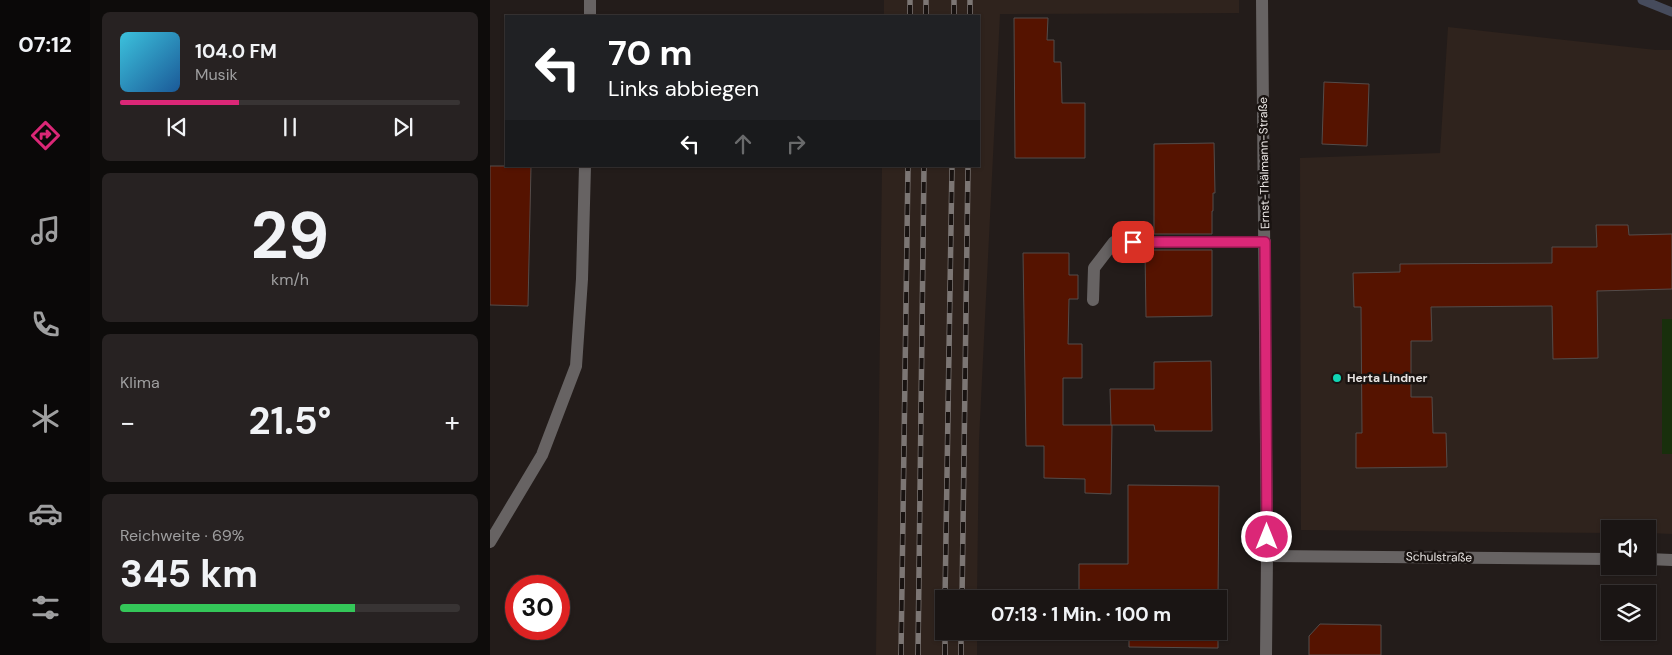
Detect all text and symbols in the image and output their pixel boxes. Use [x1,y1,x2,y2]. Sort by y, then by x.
text: 07:12 [18,30,72,59]
text: 70 m [608,30,692,76]
icon: left [525,35,590,100]
text: 104.0 FM [195,39,277,64]
text: Musik [195,64,238,85]
text: Links abbiegen [608,74,759,103]
street label: Ernst-Thälmann-Straße [1255,97,1273,229]
icon: previous [163,113,191,141]
icon: pause [276,113,304,141]
icon: next [389,113,417,141]
icon: directions [28,118,63,153]
icon: left [676,130,704,158]
icon: ahead [729,130,757,158]
icon: right [782,130,810,158]
text: 29 [251,194,329,278]
icon: music [28,213,63,248]
pin [1112,221,1154,263]
icon: arrive [1119,228,1147,256]
text: km/h [271,269,309,290]
icon: phone [28,307,63,342]
place label: Herta Lindner [1347,370,1428,386]
text: Klima [120,372,160,393]
marker: Herta Lindner [1331,372,1343,384]
text: 21.5° [249,396,331,446]
icon: climate [28,401,63,436]
text: − [120,404,135,441]
text: + [445,404,460,441]
icon: car [28,496,63,531]
position arrow [1240,510,1292,562]
map controls [1601,520,1656,640]
button: sound [1601,520,1656,575]
text: Reichweite · 69% [120,525,244,546]
street label: Schulstraße [1406,548,1472,566]
text: 345 km [120,549,258,599]
speed limit sign: 30 [505,575,570,640]
button: layers [1601,585,1656,640]
icon: filters [28,590,63,625]
text: 07:13 · 1 Min. · 100 m [991,602,1171,627]

